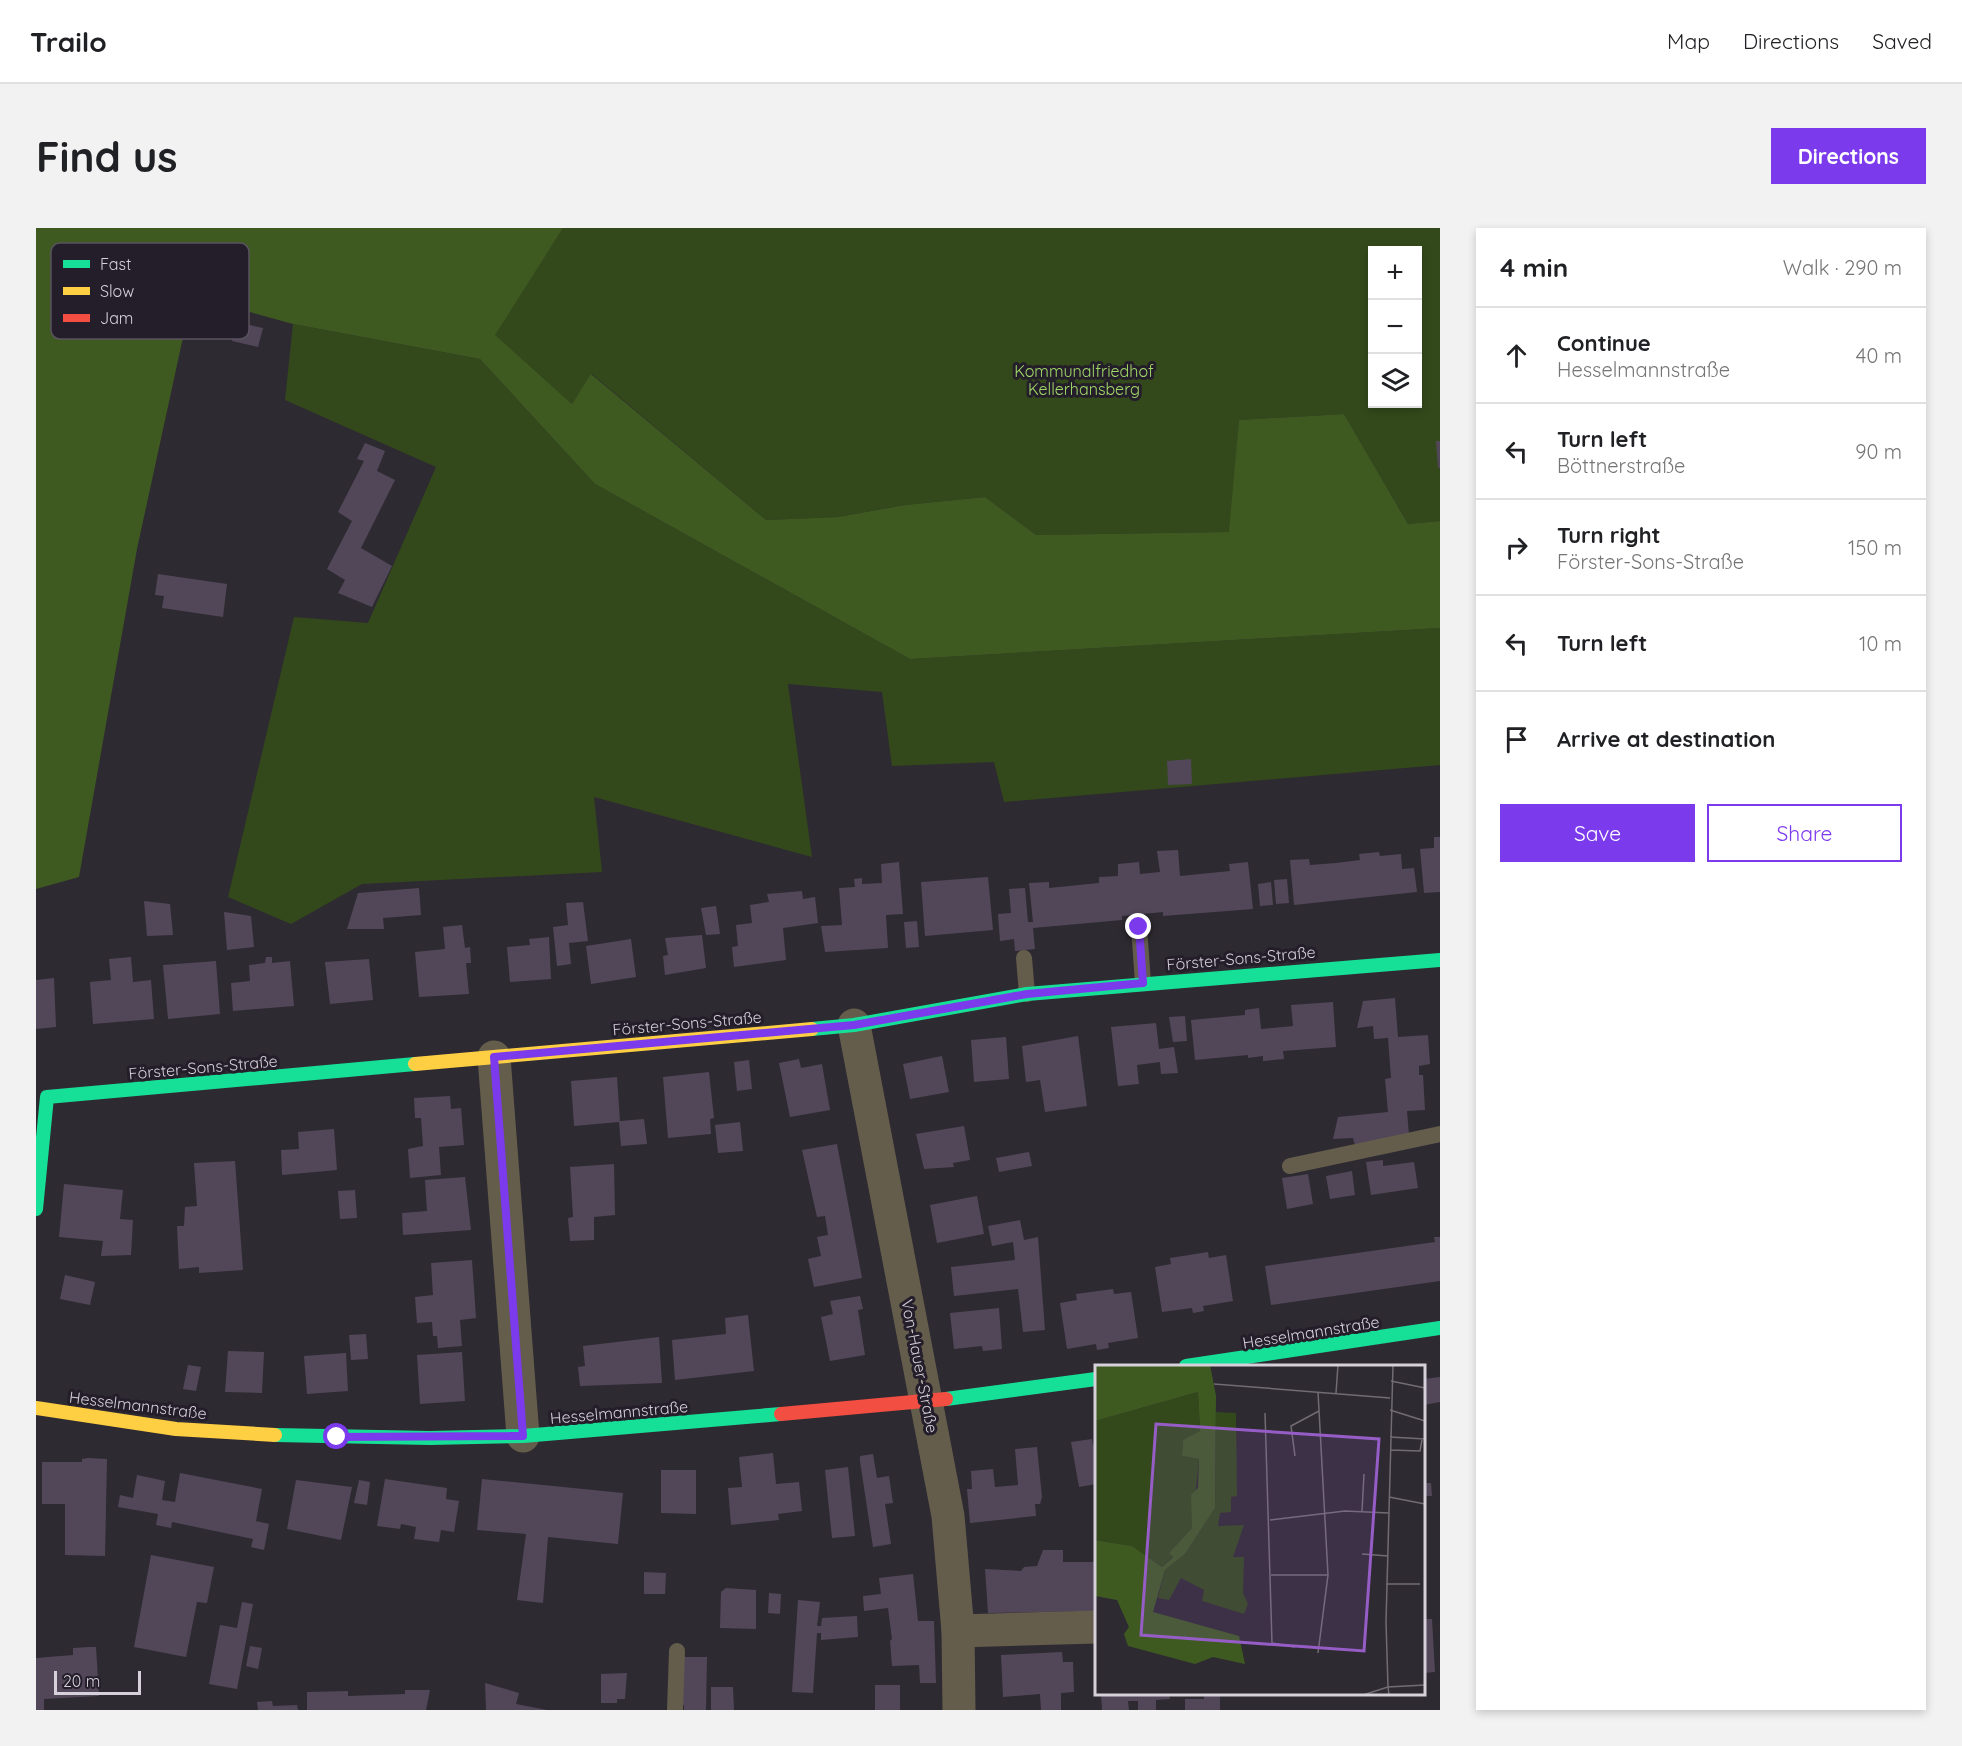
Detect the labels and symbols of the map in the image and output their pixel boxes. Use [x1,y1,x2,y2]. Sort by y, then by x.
legend [51,243,249,339]
text: Fast [100,254,131,274]
text: Slow [100,281,134,301]
text: Jam [100,308,133,328]
park label: Kommunalfriedhof Kellerhansberg [1014,361,1154,399]
route end [1125,913,1151,939]
street label: Förster-Sons-Straße [1166,942,1316,974]
street label: Förster-Sons-Straße [612,1007,762,1039]
street label: Förster-Sons-Straße [128,1051,278,1083]
street label: Von-Hauer-Straße [897,1297,943,1435]
street label: Hesselmannstraße [1241,1311,1381,1353]
inset map [1095,1365,1425,1695]
street label: Hesselmannstraße [68,1387,208,1423]
street label: Hesselmannstraße [549,1396,689,1428]
route start [323,1423,349,1449]
scale bar [54,1668,141,1696]

